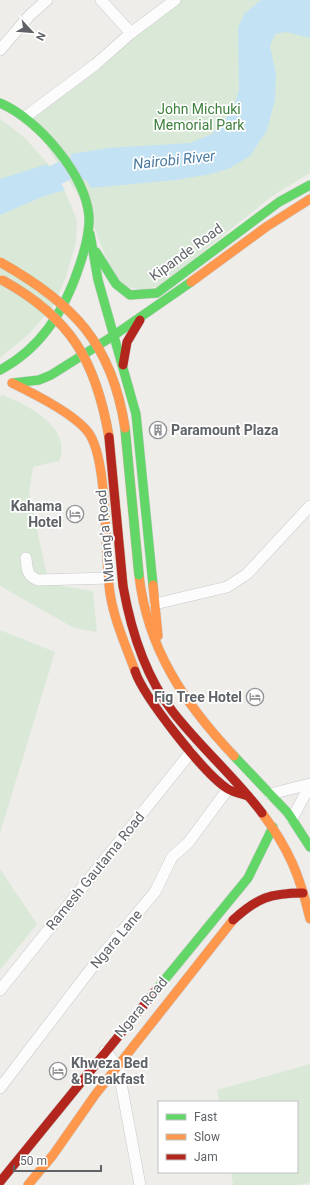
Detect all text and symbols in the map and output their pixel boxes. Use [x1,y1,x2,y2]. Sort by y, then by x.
north arrow [12,12,52,52]
text: N [33,30,48,43]
park label: John Michuki Memorial Park [154,101,245,133]
water label: Nairobi River [132,147,217,173]
street label: Kipande Road [146,220,226,284]
building icon: Paramount Plaza [148,420,168,440]
place label: Paramount Plaza [171,422,279,438]
street label: Murang'a Road [93,489,117,583]
place label: Kahama Hotel [11,498,62,530]
hotel icon: Kahama Hotel [65,504,85,524]
hotel icon: Fig Tree Hotel [245,687,265,707]
place label: Fig Tree Hotel [154,689,242,705]
street label: Ramesh Gautama Road [43,809,147,933]
street label: Ngara Lane [87,907,145,971]
street label: Ngara Road [111,974,171,1040]
place label: Khweza Bed & Breakfast [71,1055,148,1087]
hotel icon: Khweza Bed & Breakfast [48,1061,68,1081]
legend [158,1101,298,1173]
text: Fast [194,1110,217,1124]
text: Slow [194,1130,220,1144]
scale bar [14,1147,101,1173]
text: Jam [194,1150,218,1164]
text: 50 m [20,1154,47,1168]

